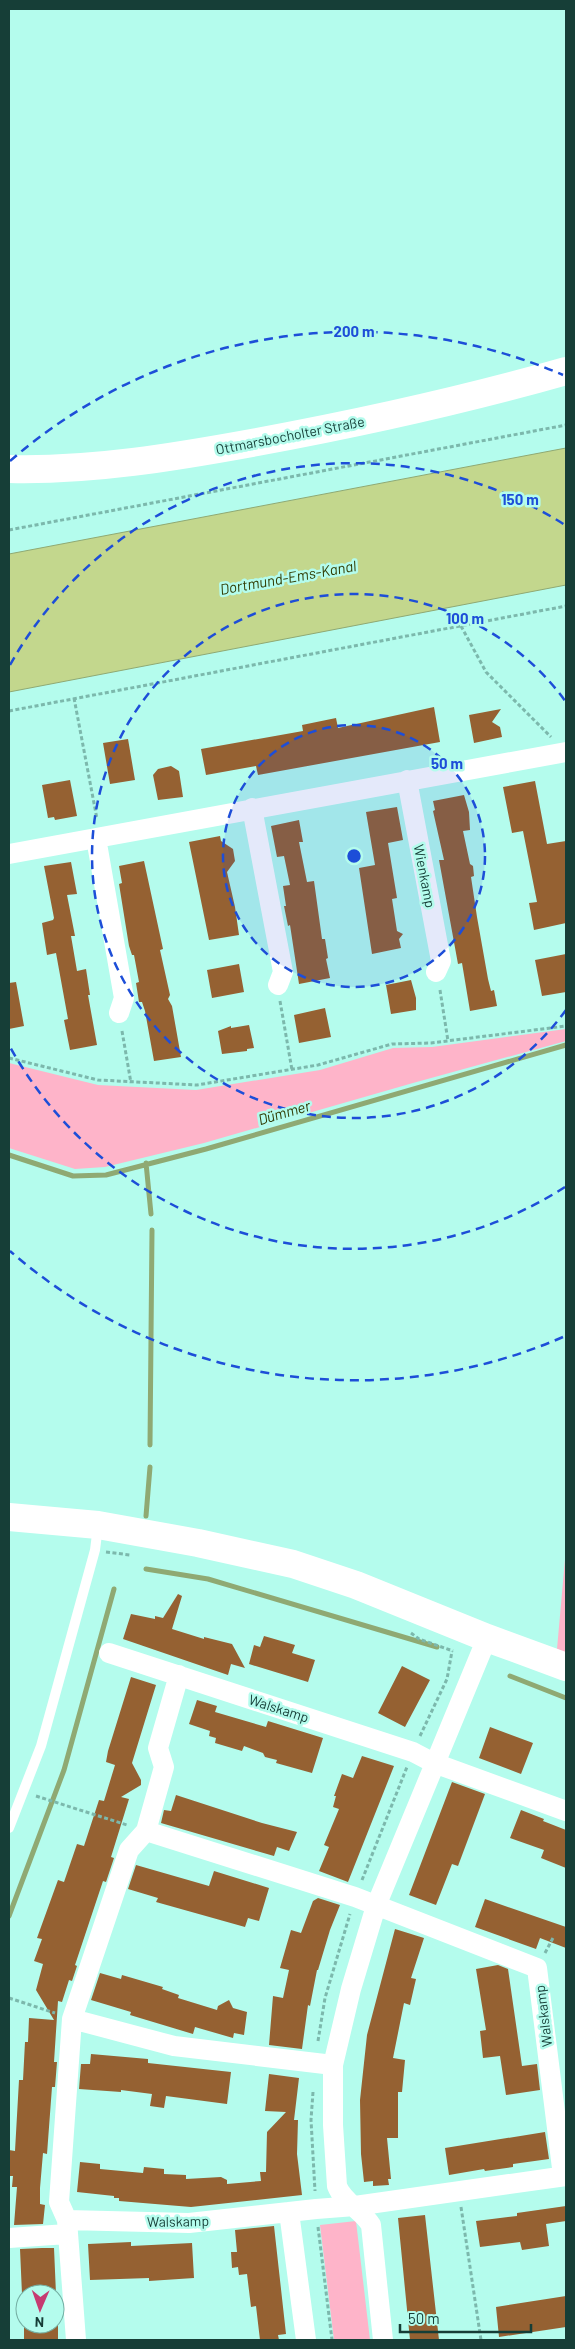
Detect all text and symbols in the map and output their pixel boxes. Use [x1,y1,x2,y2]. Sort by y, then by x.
text: 200 m [333,322,375,340]
street label: Ottmarsbocholter Straße [214,412,366,458]
text: 150 m [501,490,539,508]
water label: Dortmund-Ems-Kanal [218,556,358,598]
text: 100 m [446,609,484,627]
text: 50 m [431,754,463,772]
street label: Wienkamp [411,843,439,909]
centre of rings [345,847,363,865]
water label: Dümmer [256,1096,313,1128]
street label: Walskamp [247,1690,311,1726]
street label: Walskamp [531,1984,555,2048]
street label: Walskamp [147,2212,209,2230]
north arrow [15,2284,65,2334]
scale bar [400,2302,531,2334]
text: 50 m [408,2309,440,2327]
text: N [35,2314,44,2331]

